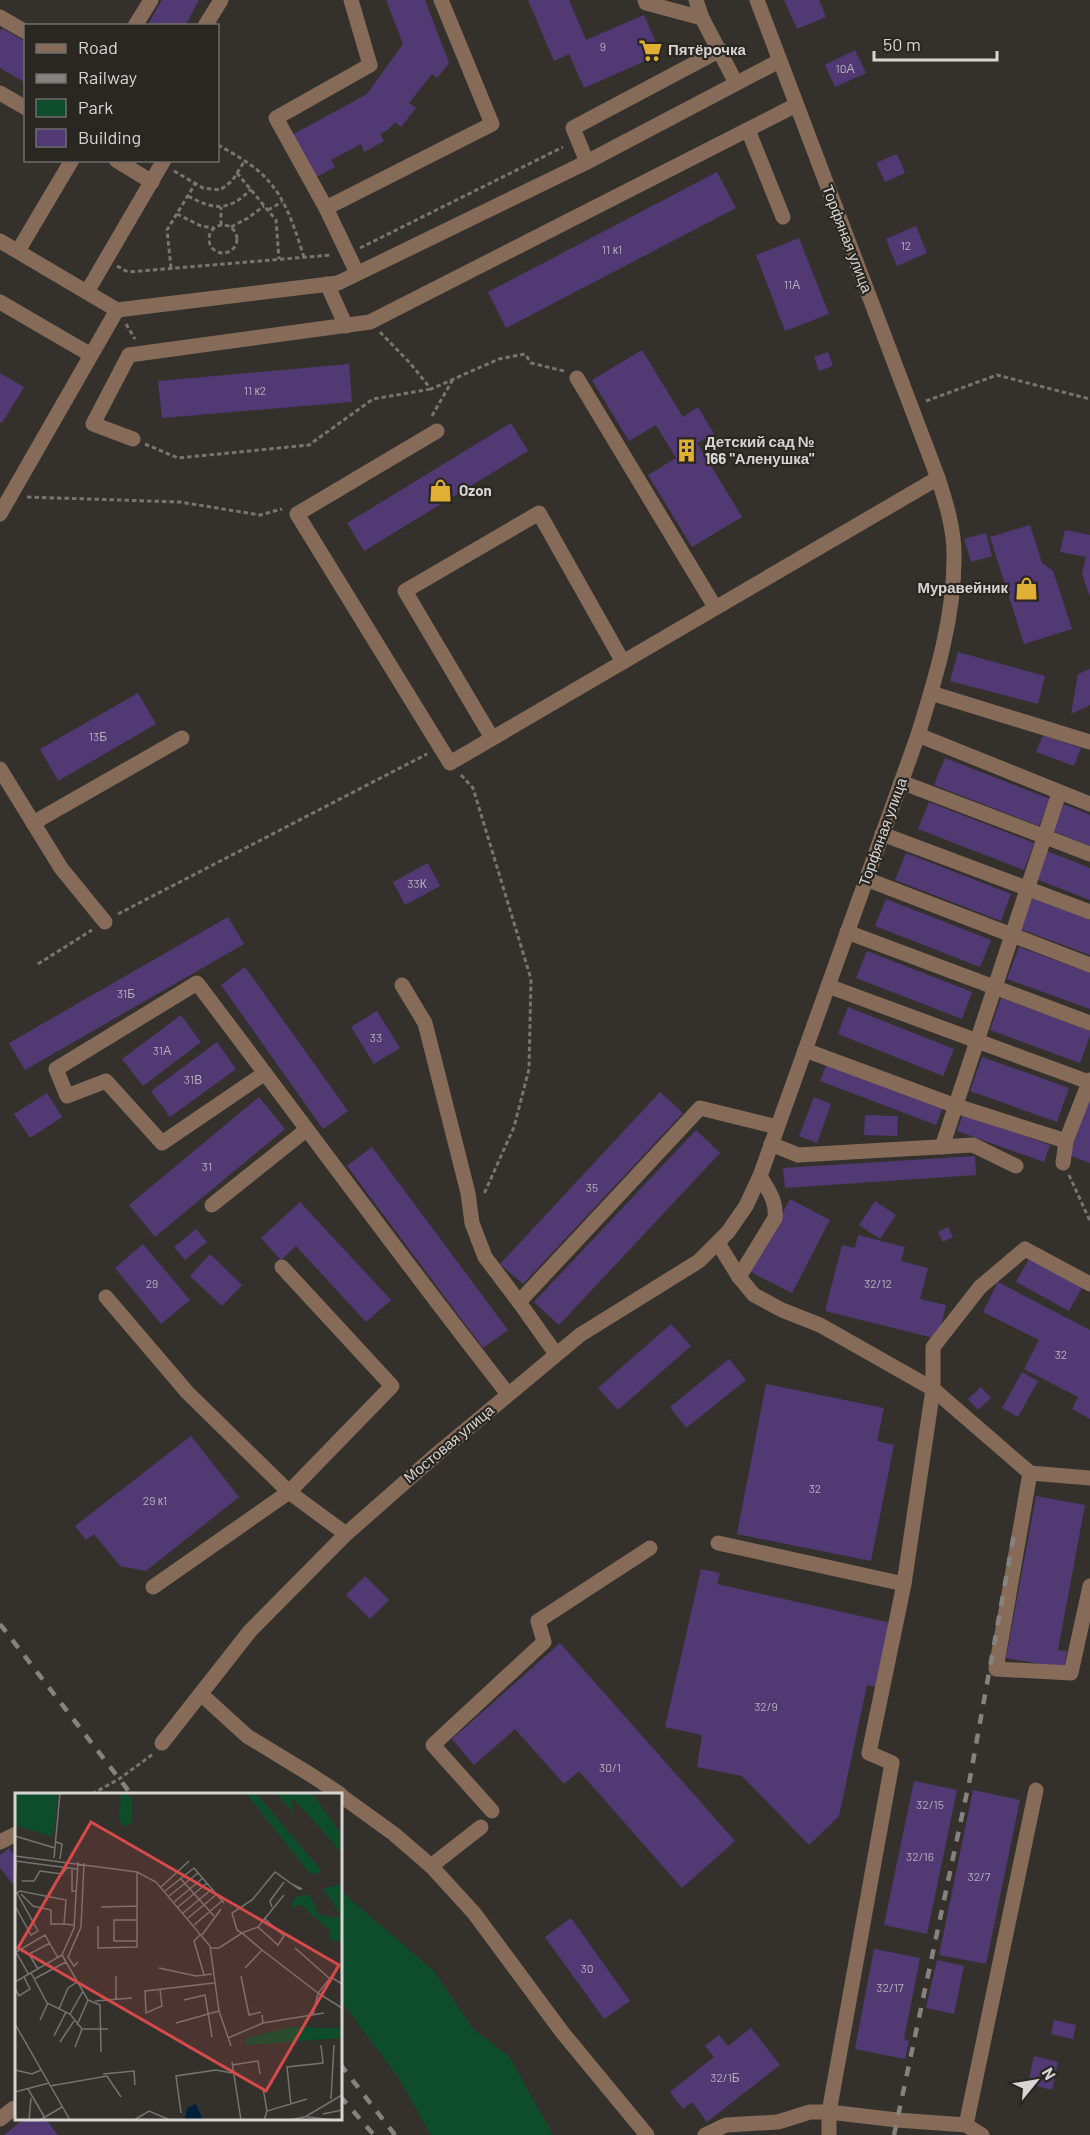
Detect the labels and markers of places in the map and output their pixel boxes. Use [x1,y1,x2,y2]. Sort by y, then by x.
supermarket icon: Пятёрочка [637,37,663,63]
place label: Пятёрочка [668,40,746,58]
place label: Детский сад № 166 "Аленушка" [705,432,815,467]
building icon: Детский сад № 166 "Аленушка" [674,438,700,464]
shop icon: Ozon [428,478,454,504]
place label: Ozon [459,481,492,499]
shop icon: Муравейник [1013,575,1039,601]
place label: Муравейник [917,578,1008,596]

